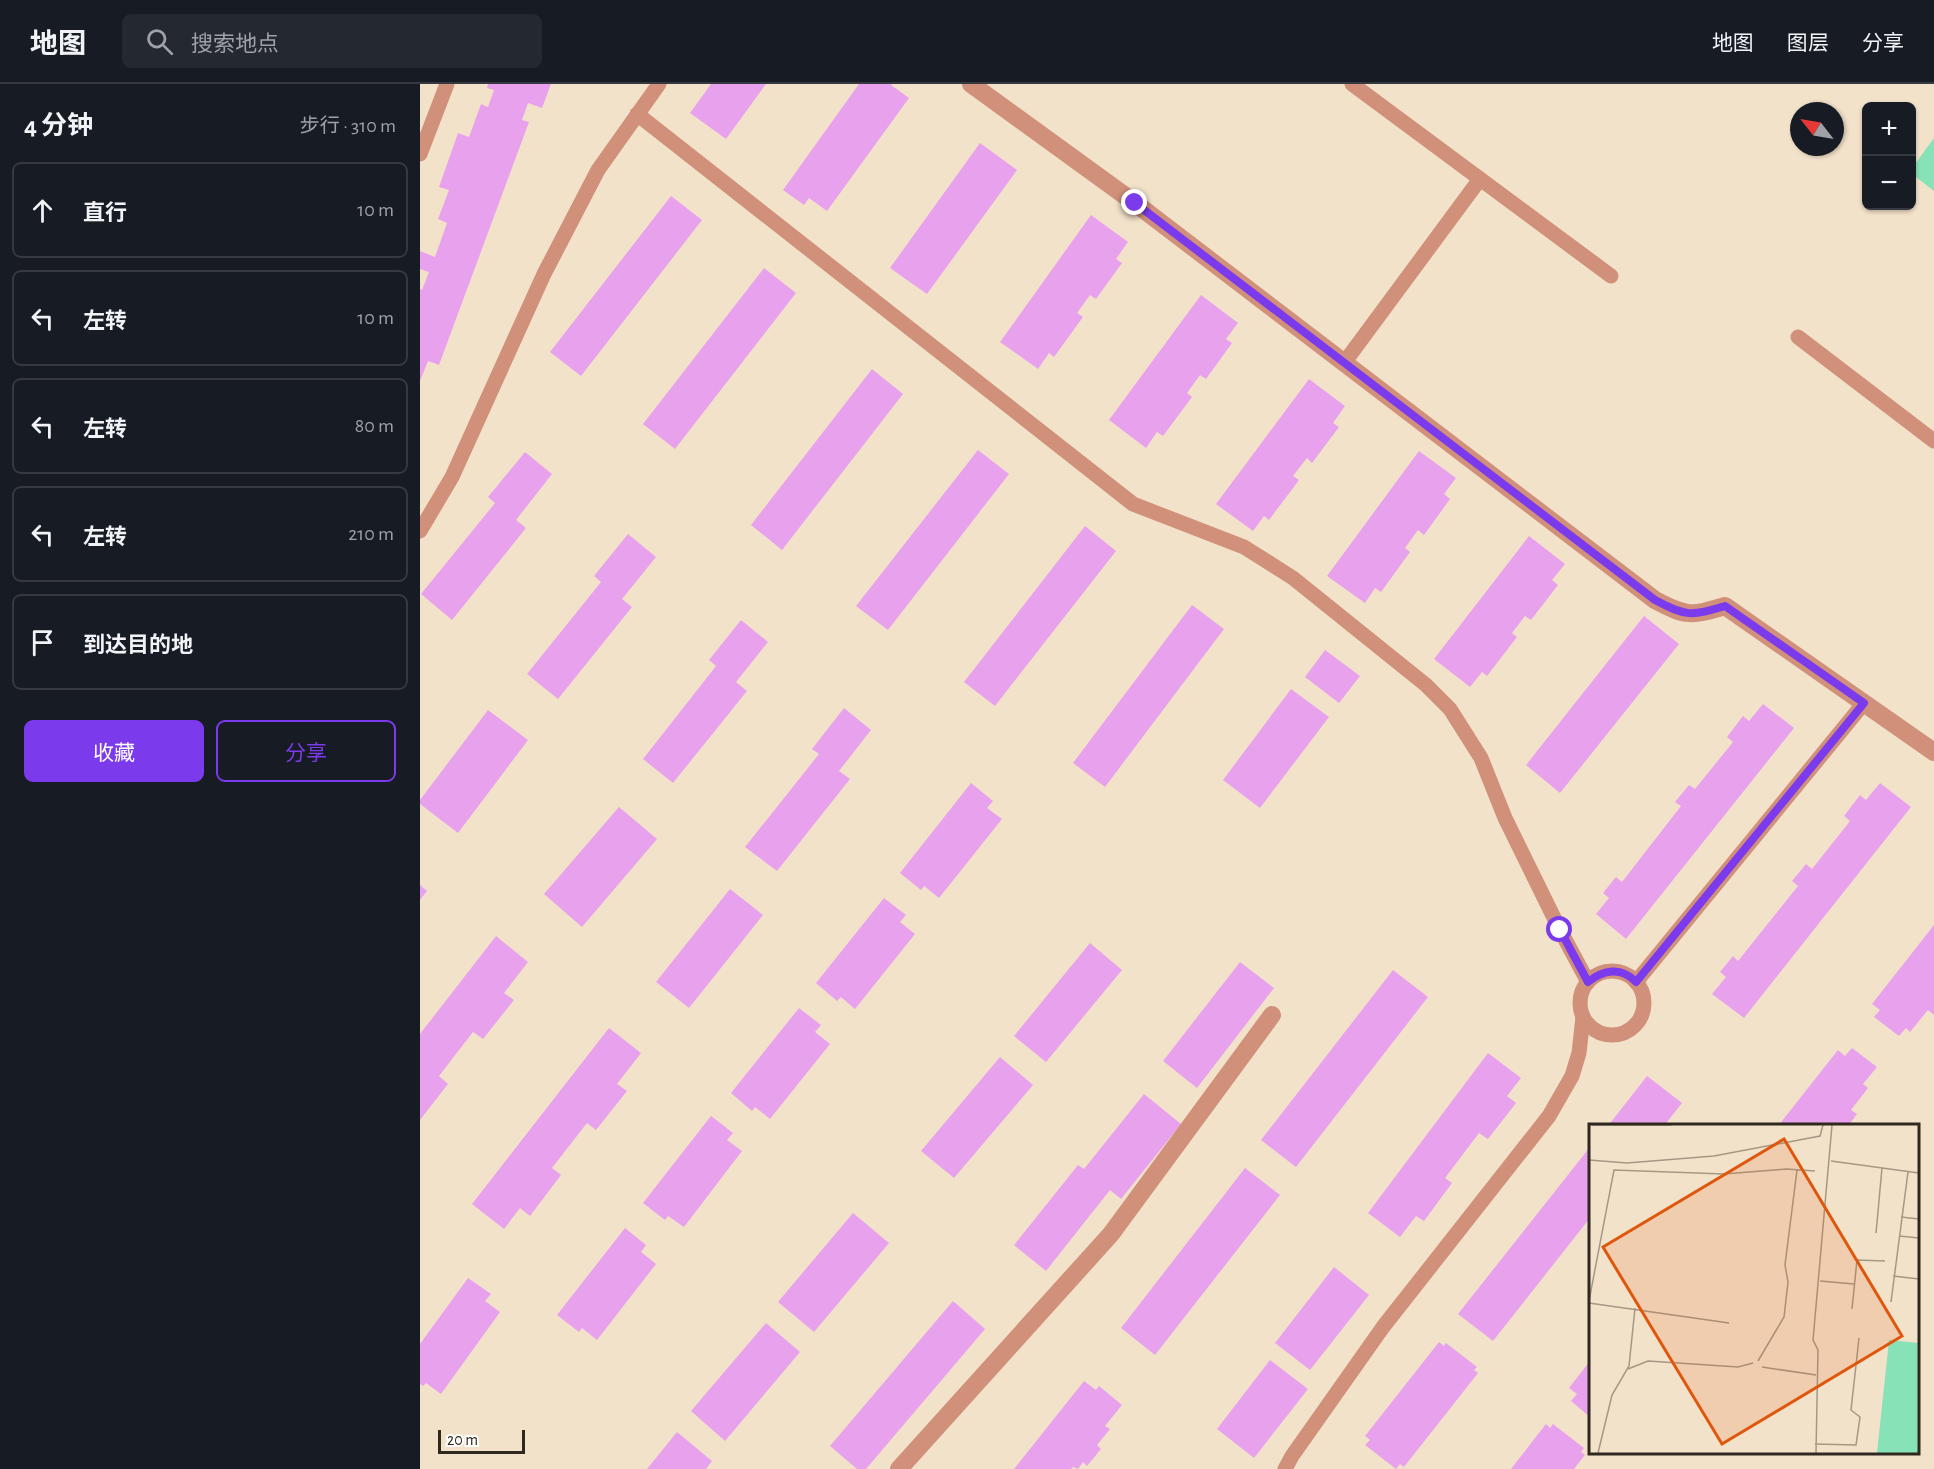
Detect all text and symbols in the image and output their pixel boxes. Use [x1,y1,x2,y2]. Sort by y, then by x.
search box [122,14,542,68]
icon: search [143,25,176,58]
text: 地图 [30,31,86,59]
text: 搜索地点 [191,33,279,55]
text: 地图 [1712,33,1754,54]
text: 图层 [1787,33,1829,54]
text: 分享 [1862,33,1904,54]
north arrow [1790,102,1844,156]
map controls [1862,102,1916,210]
button: + [1862,102,1916,156]
text: 4 分钟 [24,113,93,139]
text: 步行 · 310 m [300,116,396,136]
button: − [1862,156,1916,210]
route end [1121,189,1147,215]
icon: ahead [26,194,59,227]
text: 10 m [357,200,394,220]
text: 直行 [83,202,127,224]
icon: left [26,302,59,335]
text: 10 m [357,308,394,328]
text: 左转 [83,310,127,332]
icon: left [26,410,59,443]
text: 80 m [355,416,394,436]
text: 左转 [83,418,127,440]
icon: left [26,518,59,551]
text: 210 m [348,524,394,544]
text: 左转 [83,526,127,548]
icon: arrive [26,626,59,659]
text: 到达目的地 [83,634,193,656]
button: 收藏 [24,720,204,782]
button: 分享 [216,720,396,782]
route start [1546,916,1572,942]
inset map [1589,1124,1919,1454]
scale bar [438,1427,525,1454]
text: 20 m [447,1432,478,1448]

